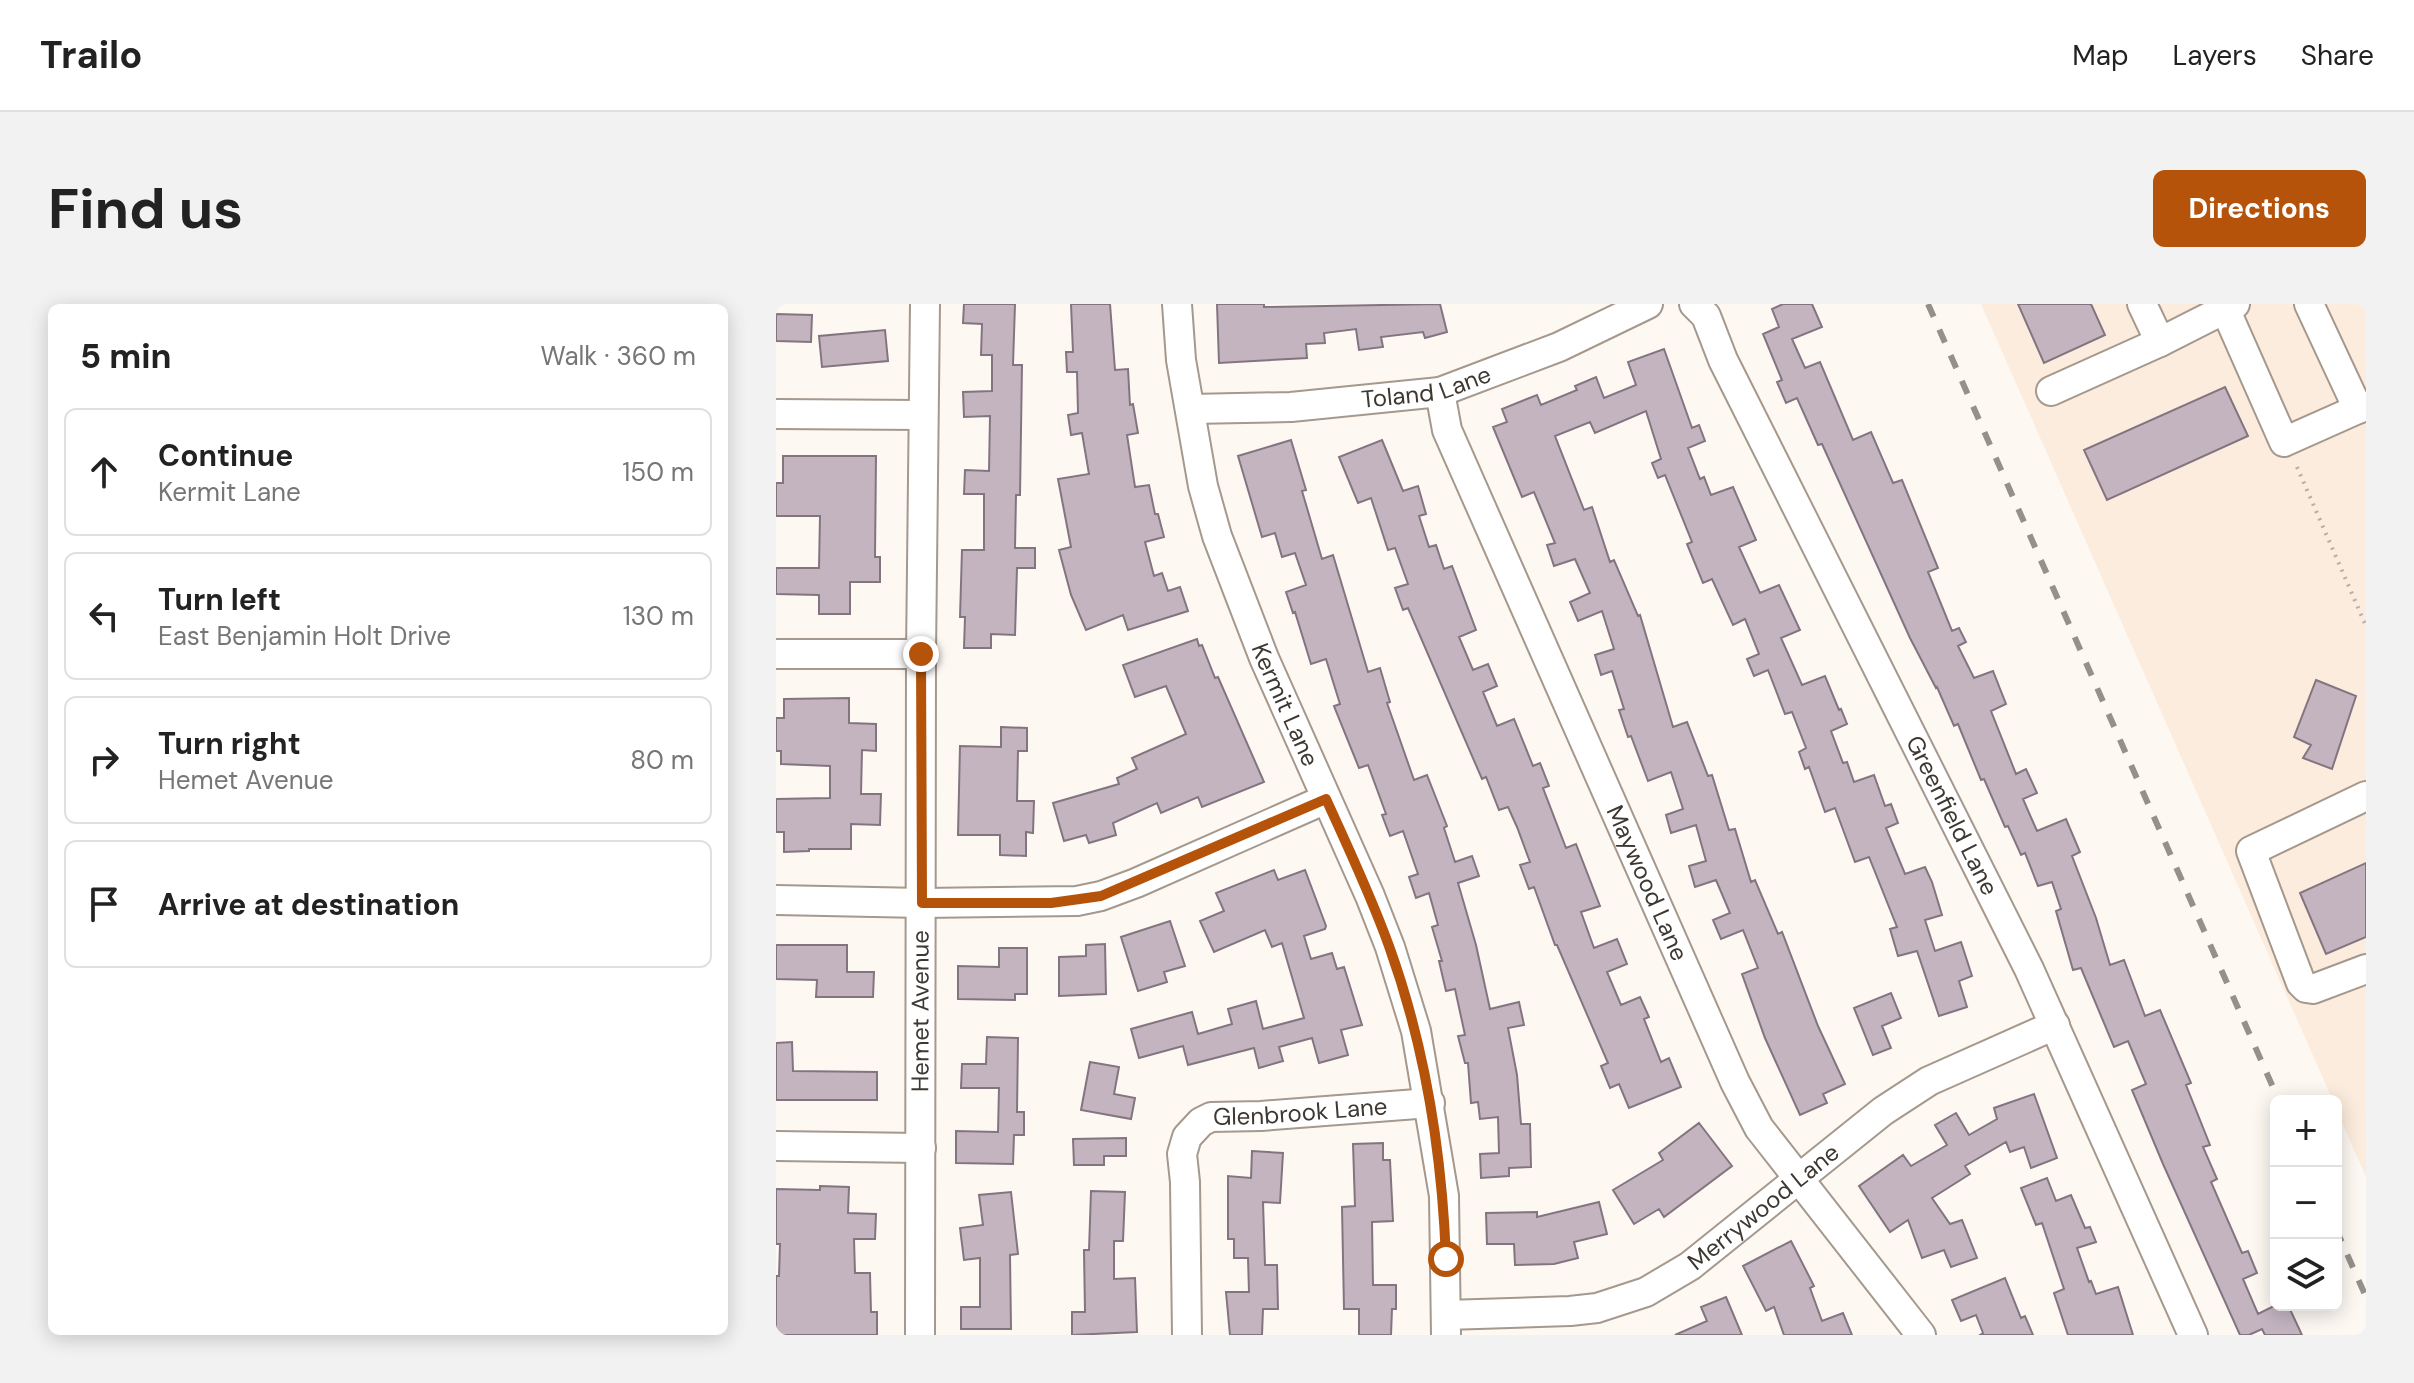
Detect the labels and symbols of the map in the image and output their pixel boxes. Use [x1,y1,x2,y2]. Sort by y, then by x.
street label: Toland Lane [1360,358,1495,415]
route end [903,636,939,672]
street label: Kermit Lane [1245,639,1326,771]
street label: Greenfield Lane [1899,730,2005,900]
street label: Maywood Lane [1600,800,1696,966]
street label: Hemet Avenue [904,930,936,1092]
street label: Glenbrook Lane [1213,1090,1388,1132]
street label: Merrywood Lane [1681,1136,1845,1277]
route start [1428,1241,1464,1277]

